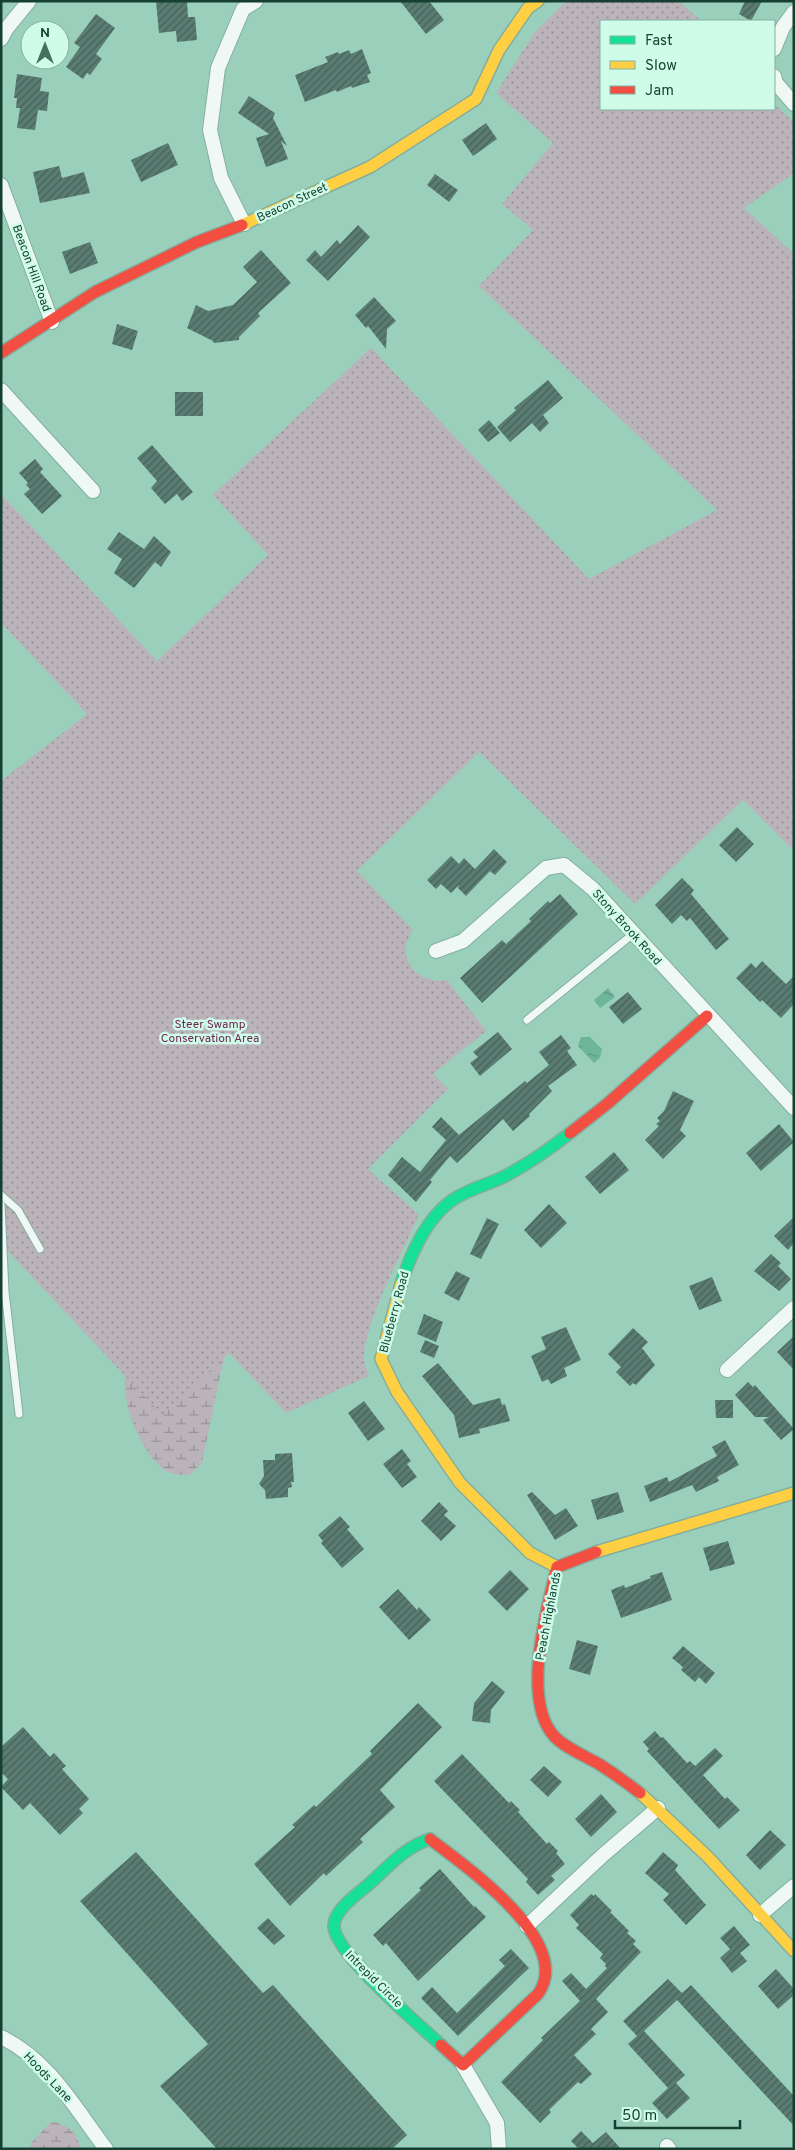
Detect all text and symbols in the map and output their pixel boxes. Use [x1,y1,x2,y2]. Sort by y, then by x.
north arrow [20,20,70,70]
legend [600,20,775,110]
text: N [40,25,50,42]
text: Fast [645,32,673,51]
text: Slow [645,57,677,76]
text: Jam [645,82,674,101]
street label: Beacon Street [255,180,330,226]
street label: Beacon Hill Road [8,223,54,314]
street label: Stony Brook Road [588,886,665,969]
park label: Steer Swamp Conservation Area [161,1017,259,1047]
street label: Blueberry Road [376,1270,414,1355]
street label: Peach Highlands [533,1571,565,1662]
street label: Intrepid Circle [341,1947,406,2012]
street label: Hoods Lane [19,2049,75,2106]
scale bar [615,2098,740,2130]
text: 50 m [622,2107,657,2126]

